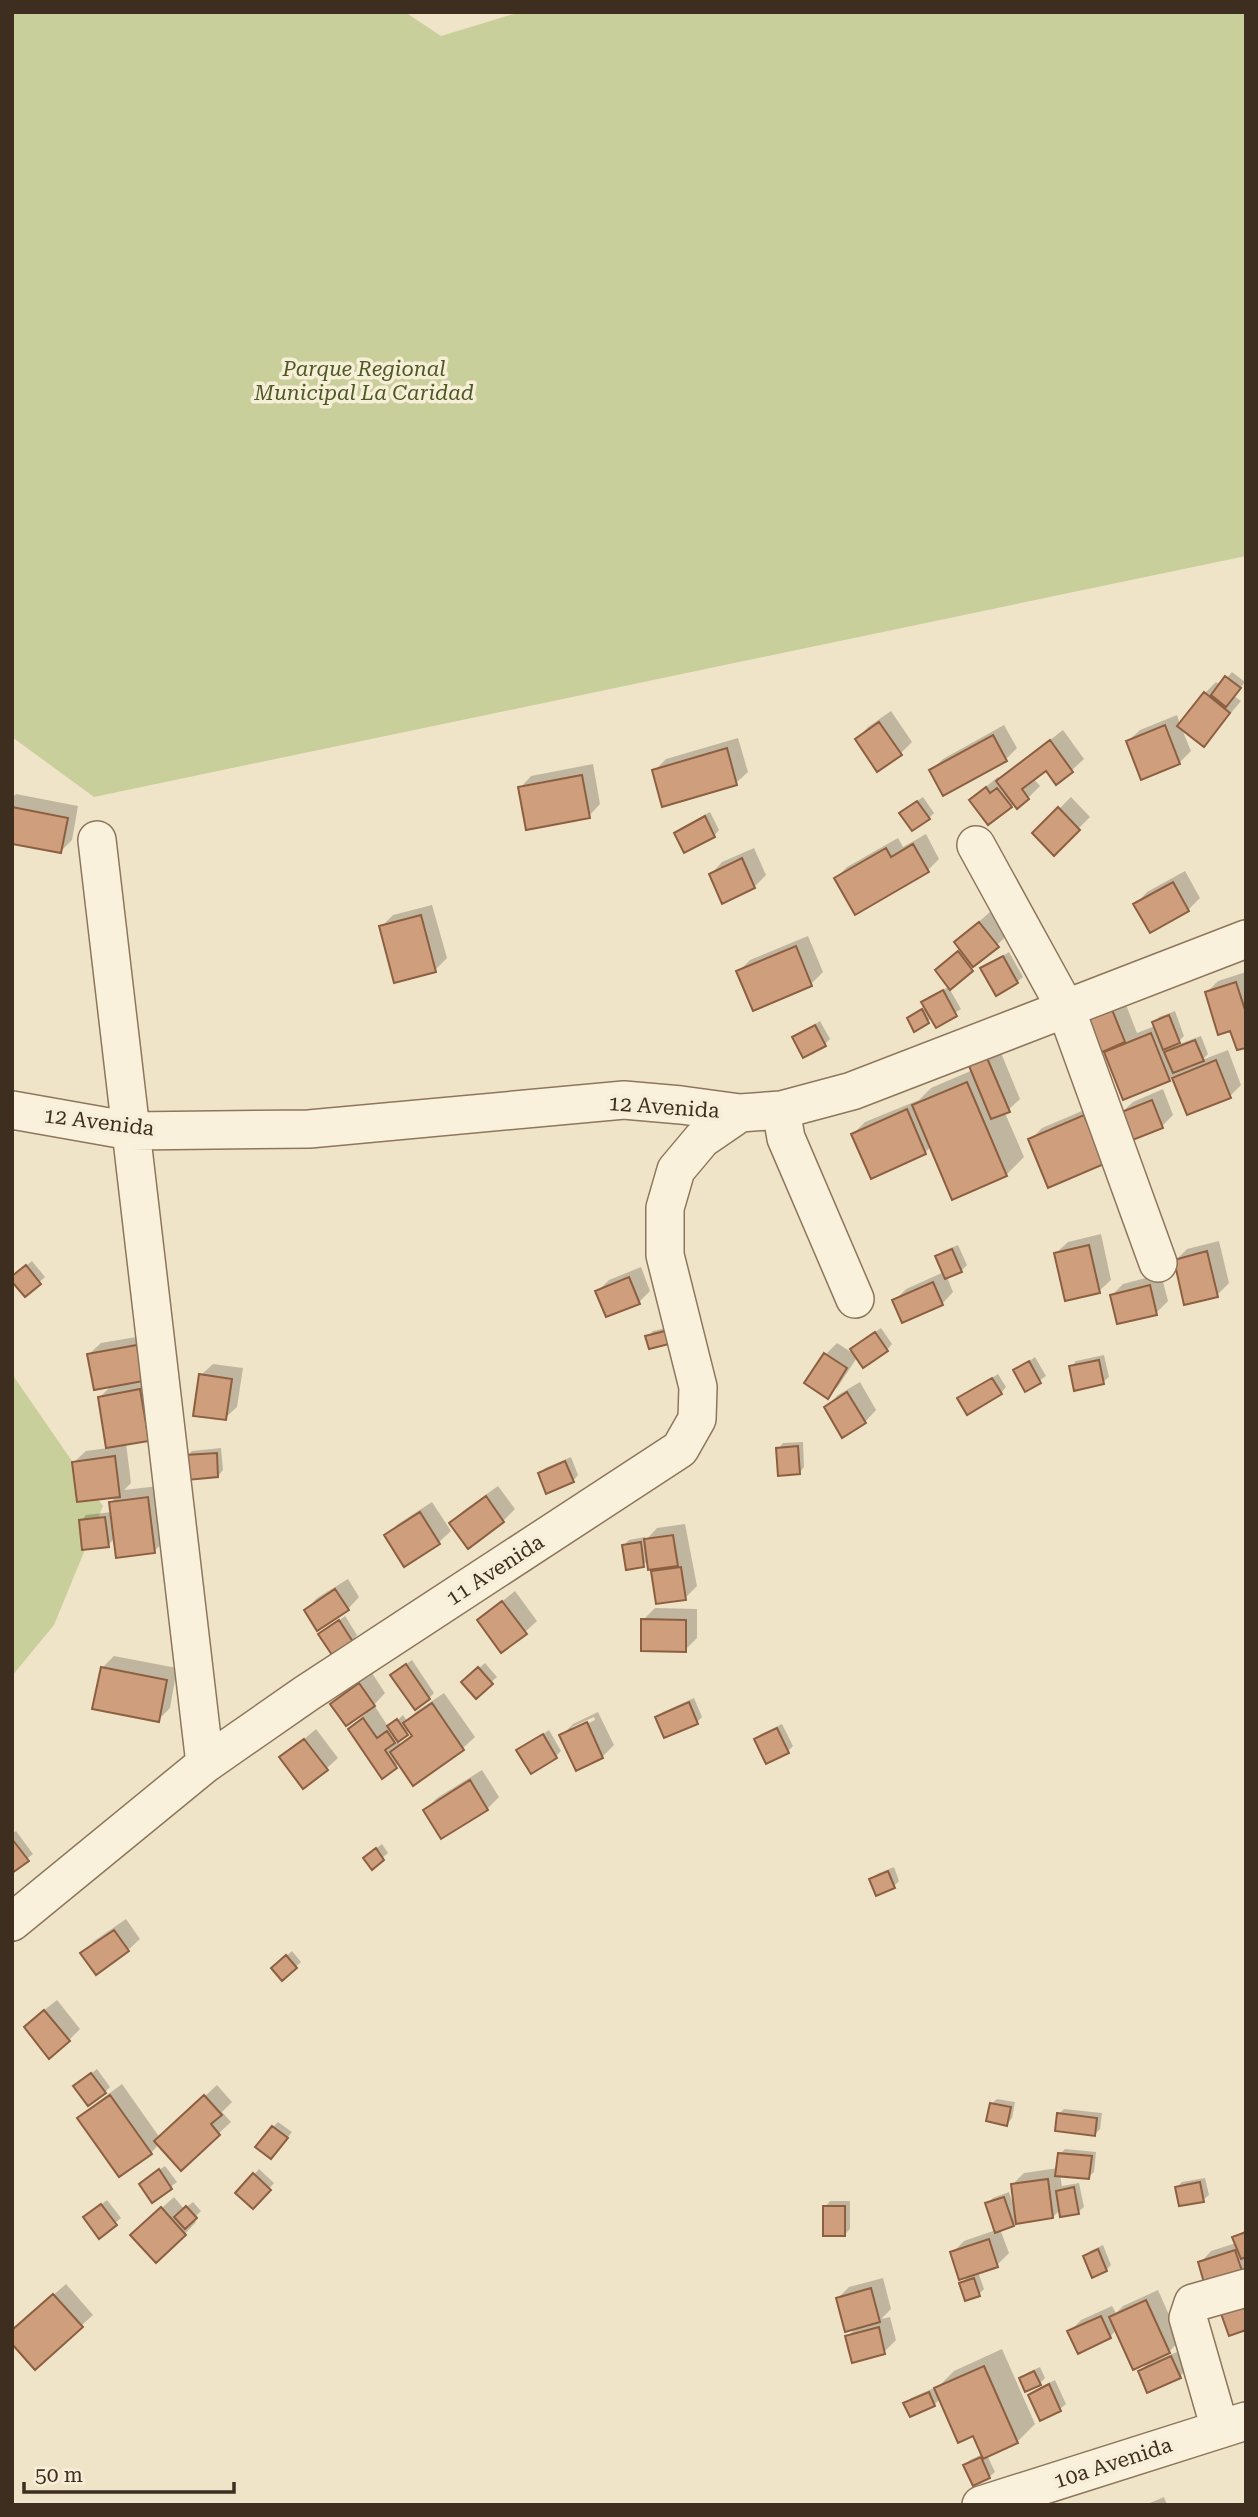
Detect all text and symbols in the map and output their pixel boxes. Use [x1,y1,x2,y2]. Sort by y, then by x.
park label: Parque Regional Municipal La Caridad [253,357,474,405]
street label: 12 Avenida [608,1091,721,1123]
street label: 12 Avenida [42,1103,156,1141]
street label: 11 Avenida [442,1529,549,1610]
street label: 10a Avenida [1051,2432,1176,2493]
scale bar [24,2450,234,2494]
text: 50 m [35,2463,83,2487]

